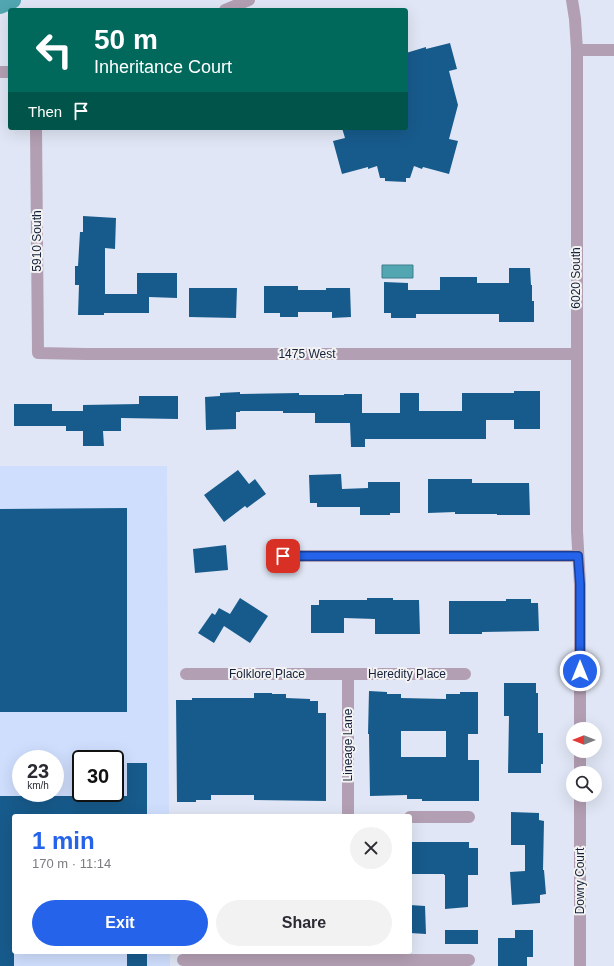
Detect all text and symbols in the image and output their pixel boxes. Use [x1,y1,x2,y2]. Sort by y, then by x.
icon: left [28,24,80,76]
text: 50 m [94,24,158,55]
text: Inheritance Court [94,57,232,77]
icon: arrive [70,100,92,122]
text: Then [28,103,62,120]
street label: 5910 South [30,210,44,272]
street label: 6020 South [569,247,583,309]
street label: 1475 West [278,347,336,361]
pin [266,539,300,573]
icon: arrive [272,545,294,567]
position arrow [559,650,601,692]
street label: Folklore Place [229,667,305,681]
street label: Heredity Place [368,667,446,681]
street label: Lineage Lane [341,708,355,781]
north arrow [566,722,602,758]
map controls [566,722,602,802]
speed limit sign: 30 [72,750,124,802]
text: 23 [27,760,49,782]
button: search [566,766,602,802]
text: km/h [27,780,49,791]
text: 1 min [32,827,95,854]
button: close [350,827,392,869]
street label: Dowry Court [573,847,587,914]
text: 170 m · 11:14 [32,856,111,871]
button: Exit [32,900,208,946]
button: Share [216,900,392,946]

